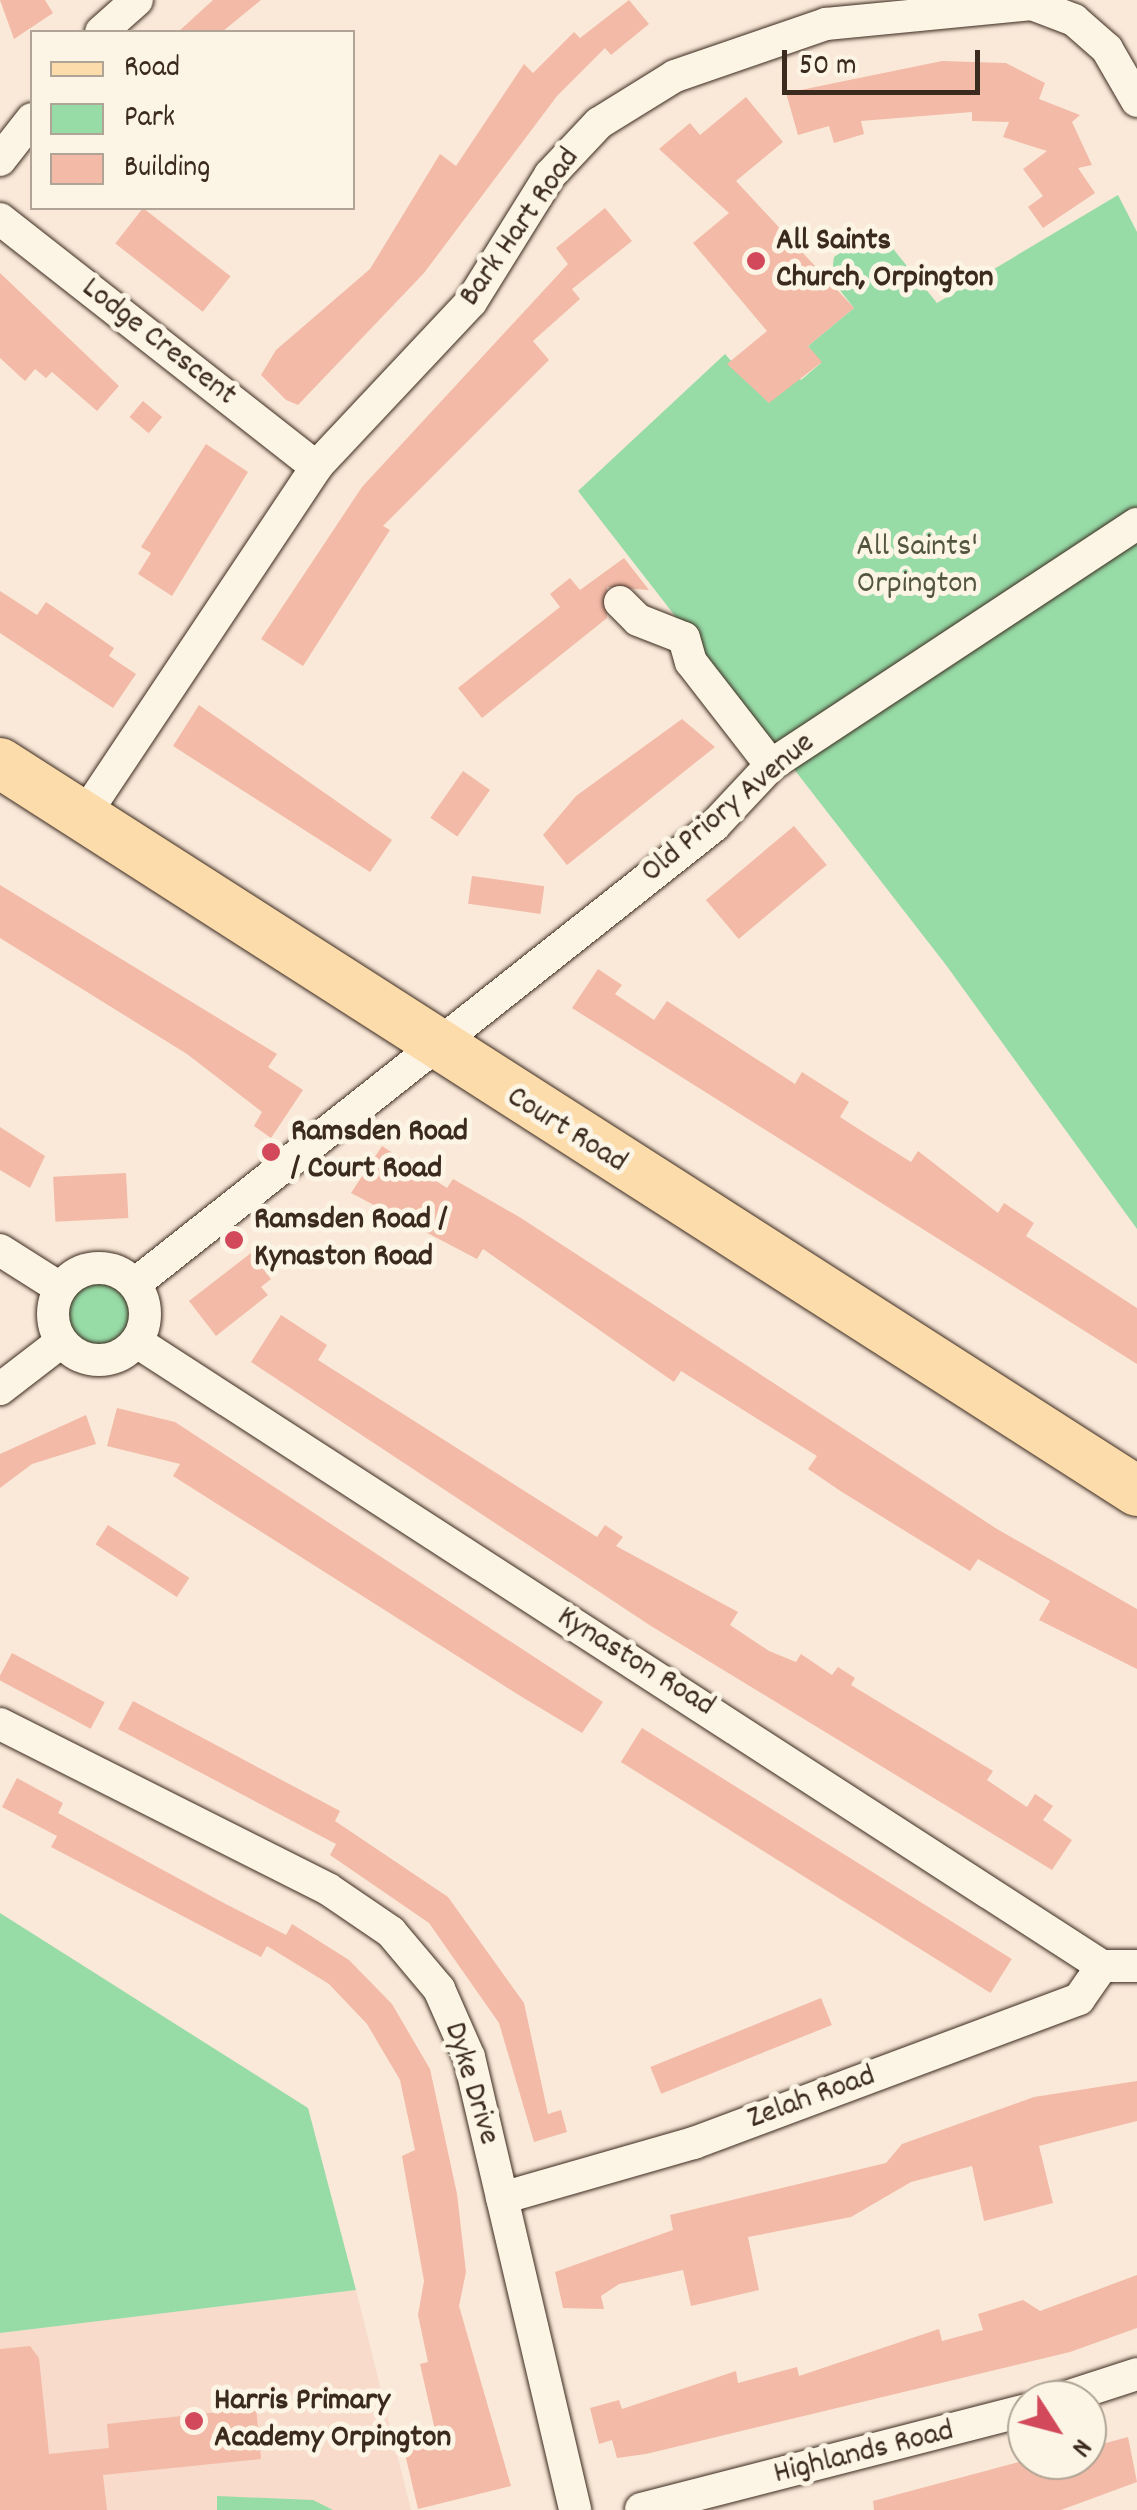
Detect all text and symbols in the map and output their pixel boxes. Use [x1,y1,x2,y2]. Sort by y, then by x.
legend [30,30,355,210]
scale bar [787,30,984,92]
text: 50 m [799,46,857,89]
text: Road [124,48,180,91]
text: Park [124,98,175,141]
street label: Bark Hart Road [452,141,590,315]
text: Building [124,148,210,191]
place label: All Saints Church, Orpington [776,224,994,299]
marker: All Saints Church, Orpington [745,250,767,272]
street label: Lodge Crescent [73,270,243,416]
park label: All Saints' Orpington [856,530,978,605]
street label: Old Priory Avenue [634,725,824,893]
street label: Court Road [499,1079,633,1183]
place label: Ramsden Road / Court Road [291,1115,468,1190]
marker: Ramsden Road / Court Road [260,1141,282,1163]
place label: Ramsden Road / Kynaston Road [254,1203,448,1278]
marker: Ramsden Road / Kynaston Road [223,1229,245,1251]
street label: Kynaston Road [549,1599,721,1727]
street label: Dyke Drive [433,2018,507,2150]
street label: Zelah Road [743,2058,881,2140]
north arrow [1007,2380,1107,2480]
place label: Harris Primary Academy Orpington [214,2384,451,2459]
marker: Harris Primary Academy Orpington [183,2410,205,2432]
street label: Highlands Road [770,2413,958,2495]
text: N [1059,2429,1100,2464]

